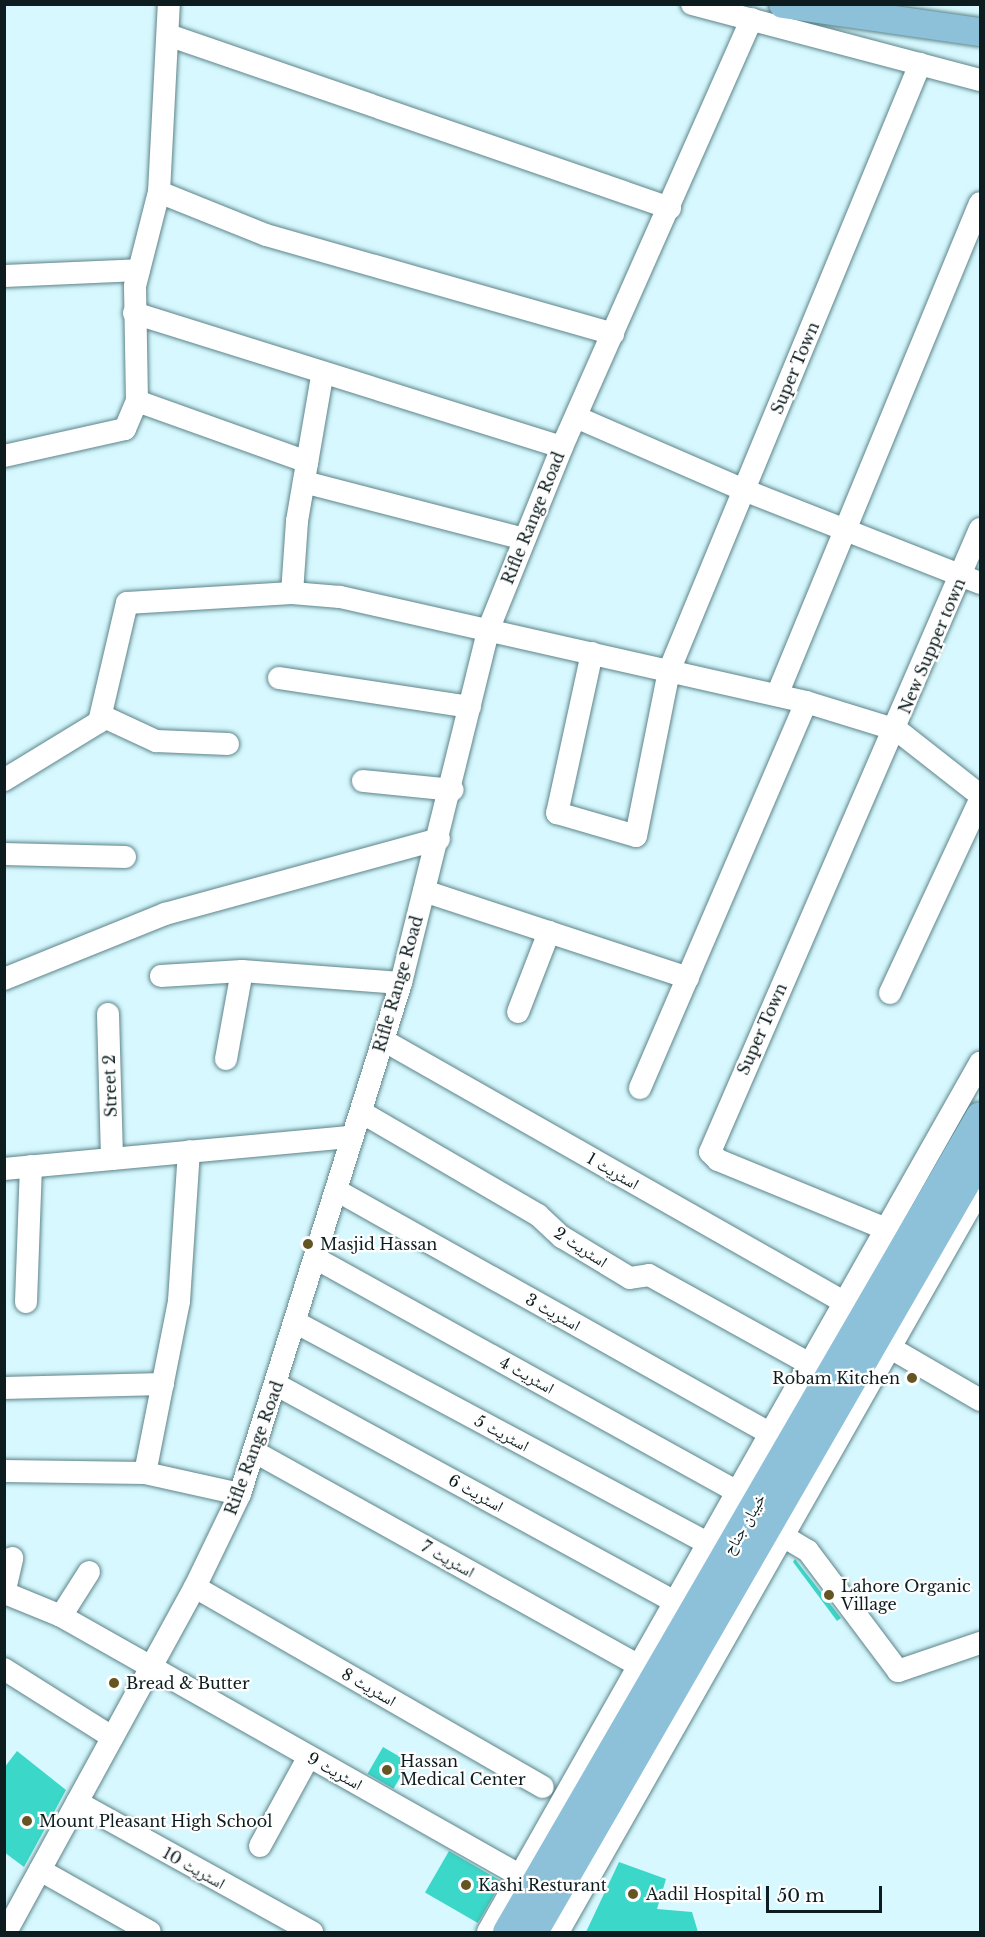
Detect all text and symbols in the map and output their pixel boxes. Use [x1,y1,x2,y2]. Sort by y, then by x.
street label: Super Town [767,319,823,417]
street label: Rifle Range Road [498,449,568,587]
street label: New Supper town [895,575,969,717]
street label: Rifle Range Road [369,914,427,1054]
street label: Super Town [733,980,791,1078]
street label: Street 2 [99,1054,121,1118]
street label: اسٹریٹ 1 [584,1148,642,1194]
street label: اسٹریٹ 2 [551,1223,611,1271]
place label: Masjid Hassan [320,1234,437,1254]
marker: Masjid Hassan [301,1237,315,1251]
street label: اسٹریٹ 3 [522,1289,584,1335]
street label: اسٹریٹ 4 [497,1352,557,1398]
place label: Robam Kitchen [772,1368,900,1388]
marker: Robam Kitchen [905,1371,919,1385]
street label: Rifle Range Road [221,1378,287,1518]
street label: اسٹریٹ 5 [472,1411,532,1455]
street label: اسٹریٹ 6 [445,1470,507,1516]
street label: خیبان جناح [719,1490,769,1558]
street label: اسٹریٹ 7 [418,1537,478,1581]
place label: Lahore Organic Village [841,1576,970,1614]
marker: Lahore Organic Village [822,1588,836,1602]
street label: اسٹریٹ 8 [338,1664,400,1710]
place label: Bread & Butter [126,1673,250,1693]
marker: Bread & Butter [107,1676,121,1690]
street label: اسٹریٹ 9 [304,1748,366,1794]
place label: Hassan Medical Center [400,1751,526,1789]
marker: Hassan Medical Center [378,1761,396,1779]
place label: Mount Pleasant High School [39,1811,272,1831]
marker: Mount Pleasant High School [20,1814,34,1828]
street label: اسٹریٹ 10 [159,1843,229,1893]
scale bar [769,1874,884,1912]
place label: Kashi Resturant [478,1875,607,1895]
marker: Kashi Resturant [459,1878,473,1892]
place label: Aadil Hospital [646,1884,762,1904]
marker: Aadil Hospital [624,1885,642,1903]
text: 50 m [777,1885,825,1907]

